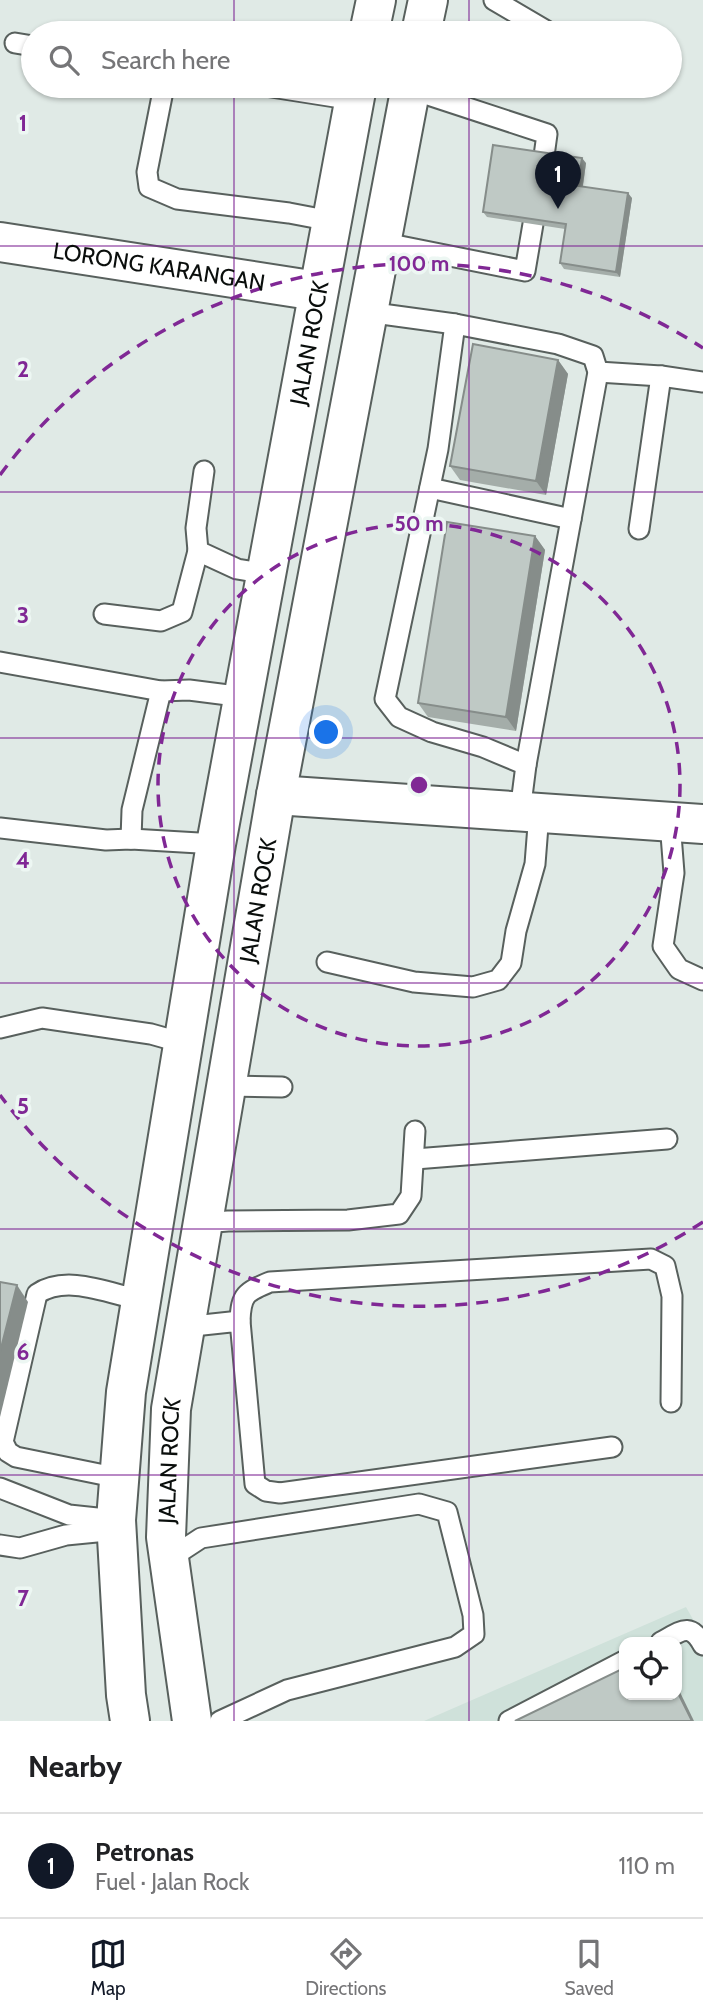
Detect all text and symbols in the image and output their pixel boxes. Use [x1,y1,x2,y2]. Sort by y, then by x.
search box [21,21,682,98]
icon: search [45,41,83,79]
text: Search here [101,44,230,76]
text: 1 [19,109,27,137]
pin: 1 [535,151,581,209]
street label: LORONG KARANGAN [51,236,267,297]
text: 100 m [389,251,449,276]
street label: JALAN ROCK [284,278,334,408]
text: 2 [17,355,29,383]
text: 50 m [394,511,444,536]
text: 3 [17,601,29,629]
your location [309,715,343,749]
centre of rings [407,773,431,797]
street label: JALAN ROCK [233,836,282,966]
text: 4 [16,846,30,874]
text: 5 [17,1092,29,1120]
text: 6 [17,1338,29,1366]
street label: JALAN ROCK [152,1396,187,1525]
text: 7 [17,1584,29,1612]
map controls [619,1637,682,1700]
button: locate [619,1637,682,1700]
text: Nearby [28,1748,122,1785]
text: Petronas [95,1836,194,1868]
text: 1 [47,1852,55,1880]
text: 110 m [619,1852,675,1880]
text: Fuel · Jalan Rock [95,1868,249,1896]
tab: Map [89,1935,127,2000]
tab: Directions [305,1935,386,2000]
tab: Saved [565,1935,614,2000]

